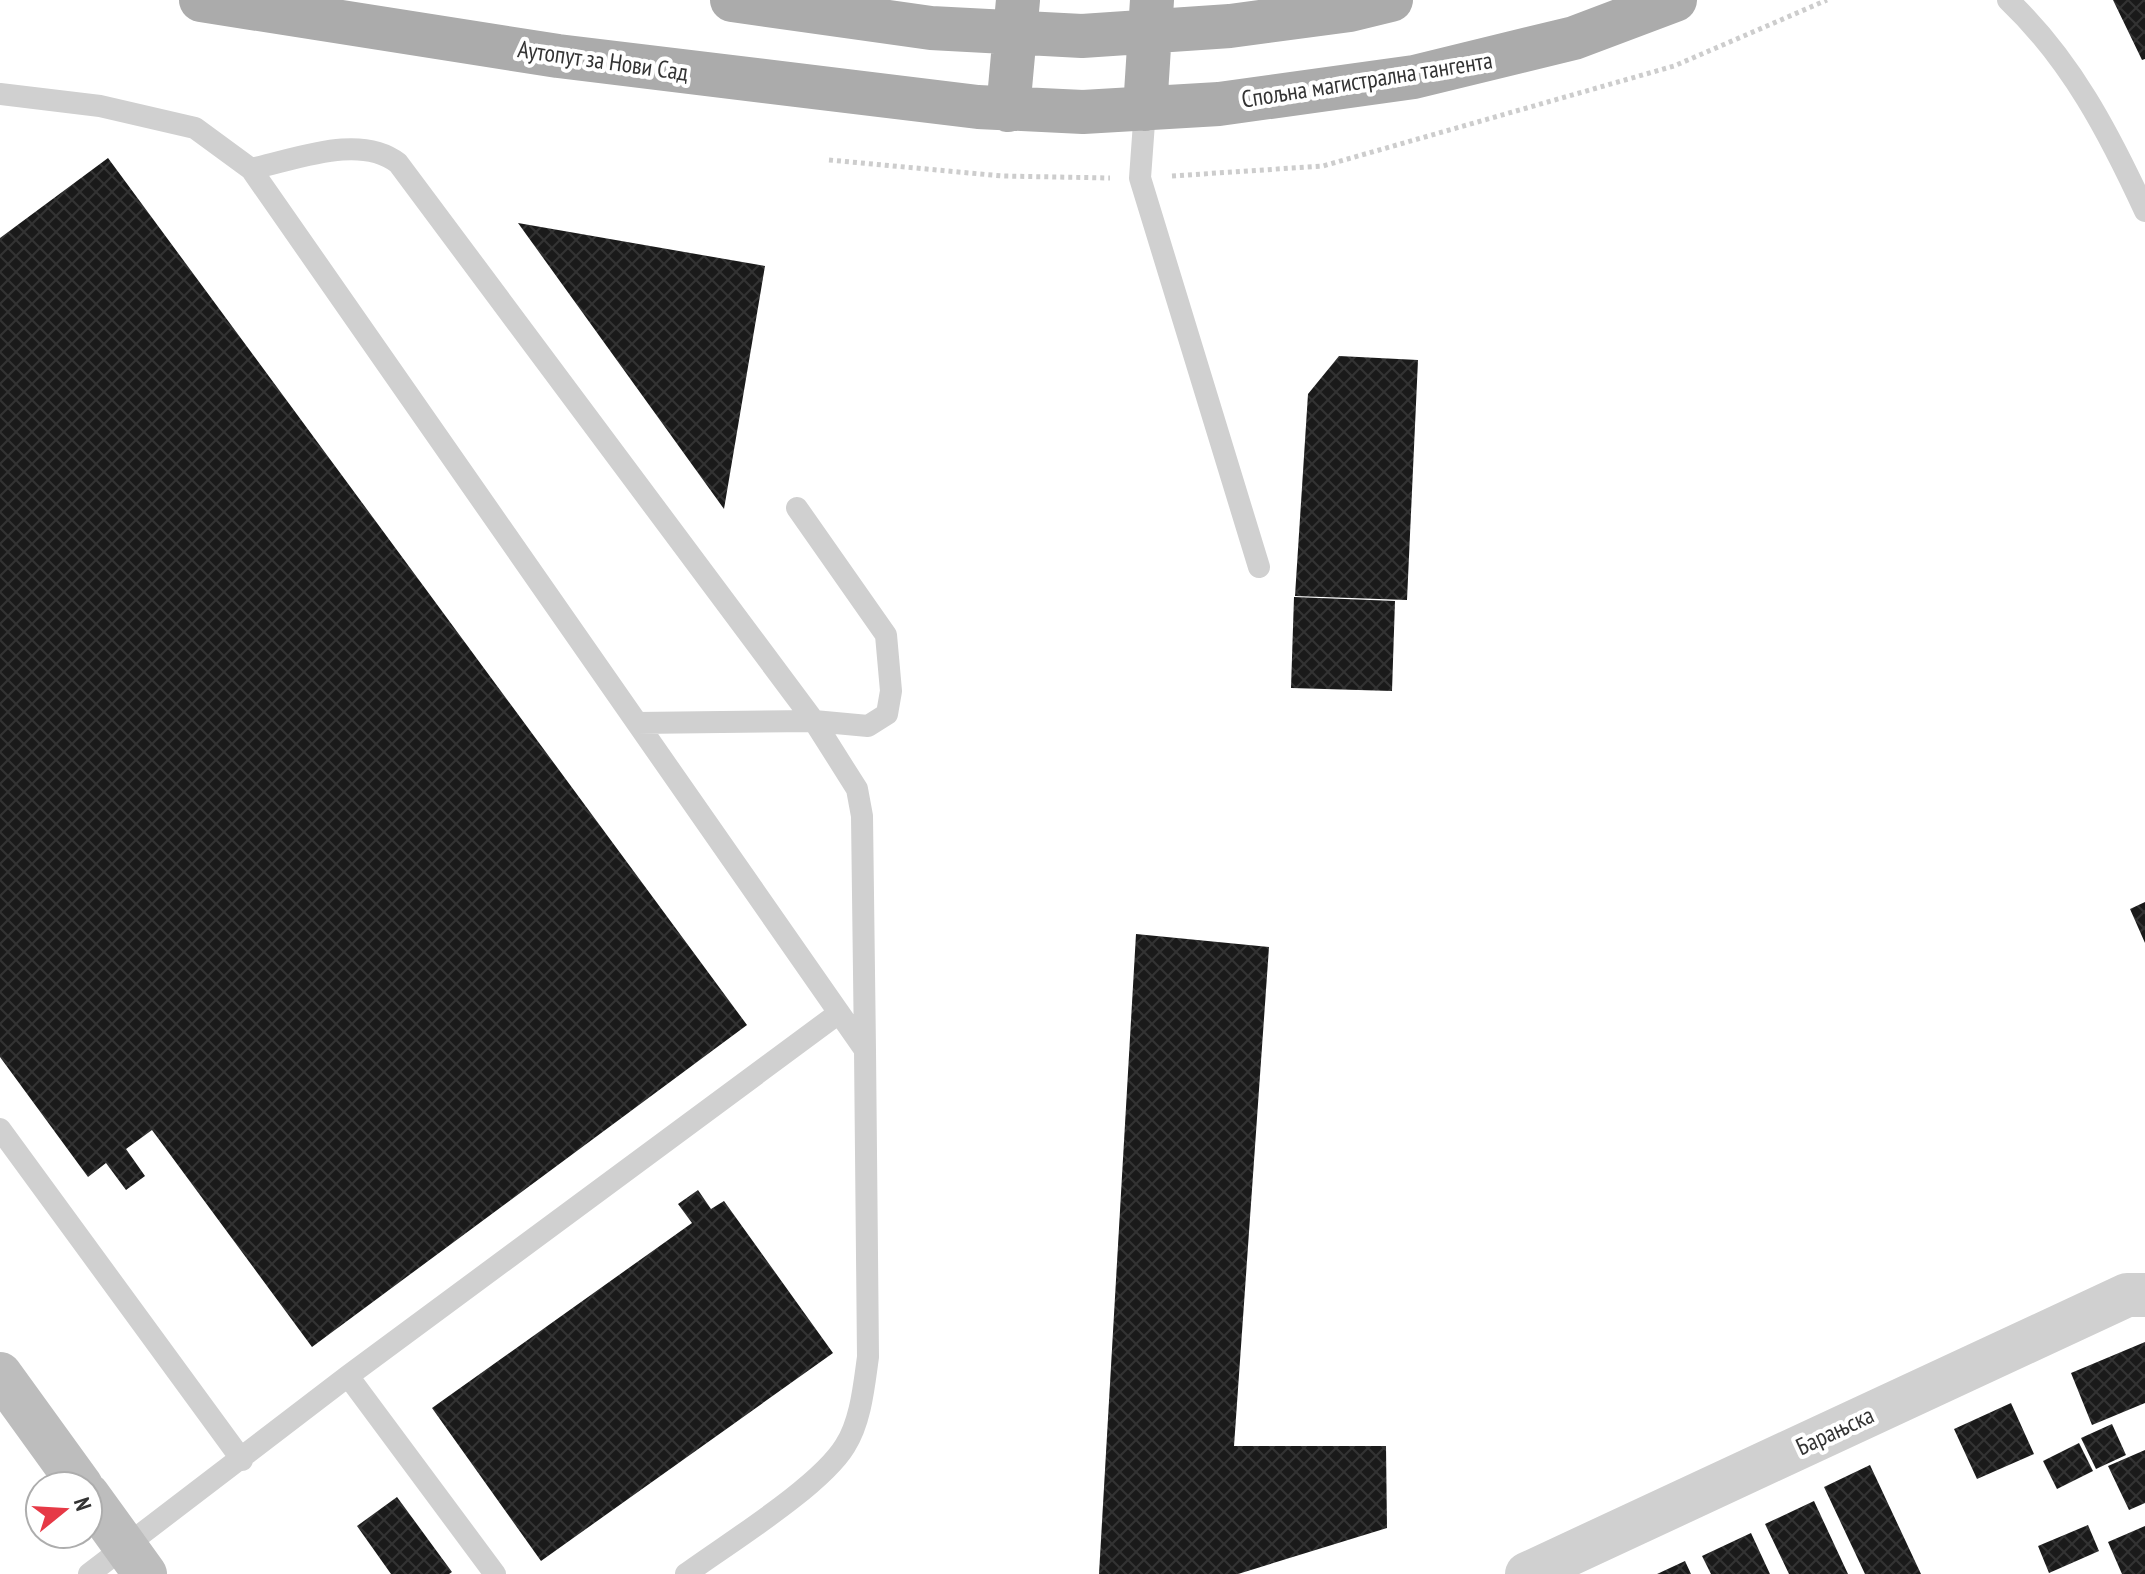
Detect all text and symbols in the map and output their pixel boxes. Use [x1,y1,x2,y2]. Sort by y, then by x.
street label: Аутопут за Нови Сад [516,33,691,88]
street label: Спољна магистрална тангента [1239,44,1495,115]
street label: Барањска [1791,1399,1879,1462]
north arrow [24,1470,104,1550]
text: N [68,1494,98,1514]

